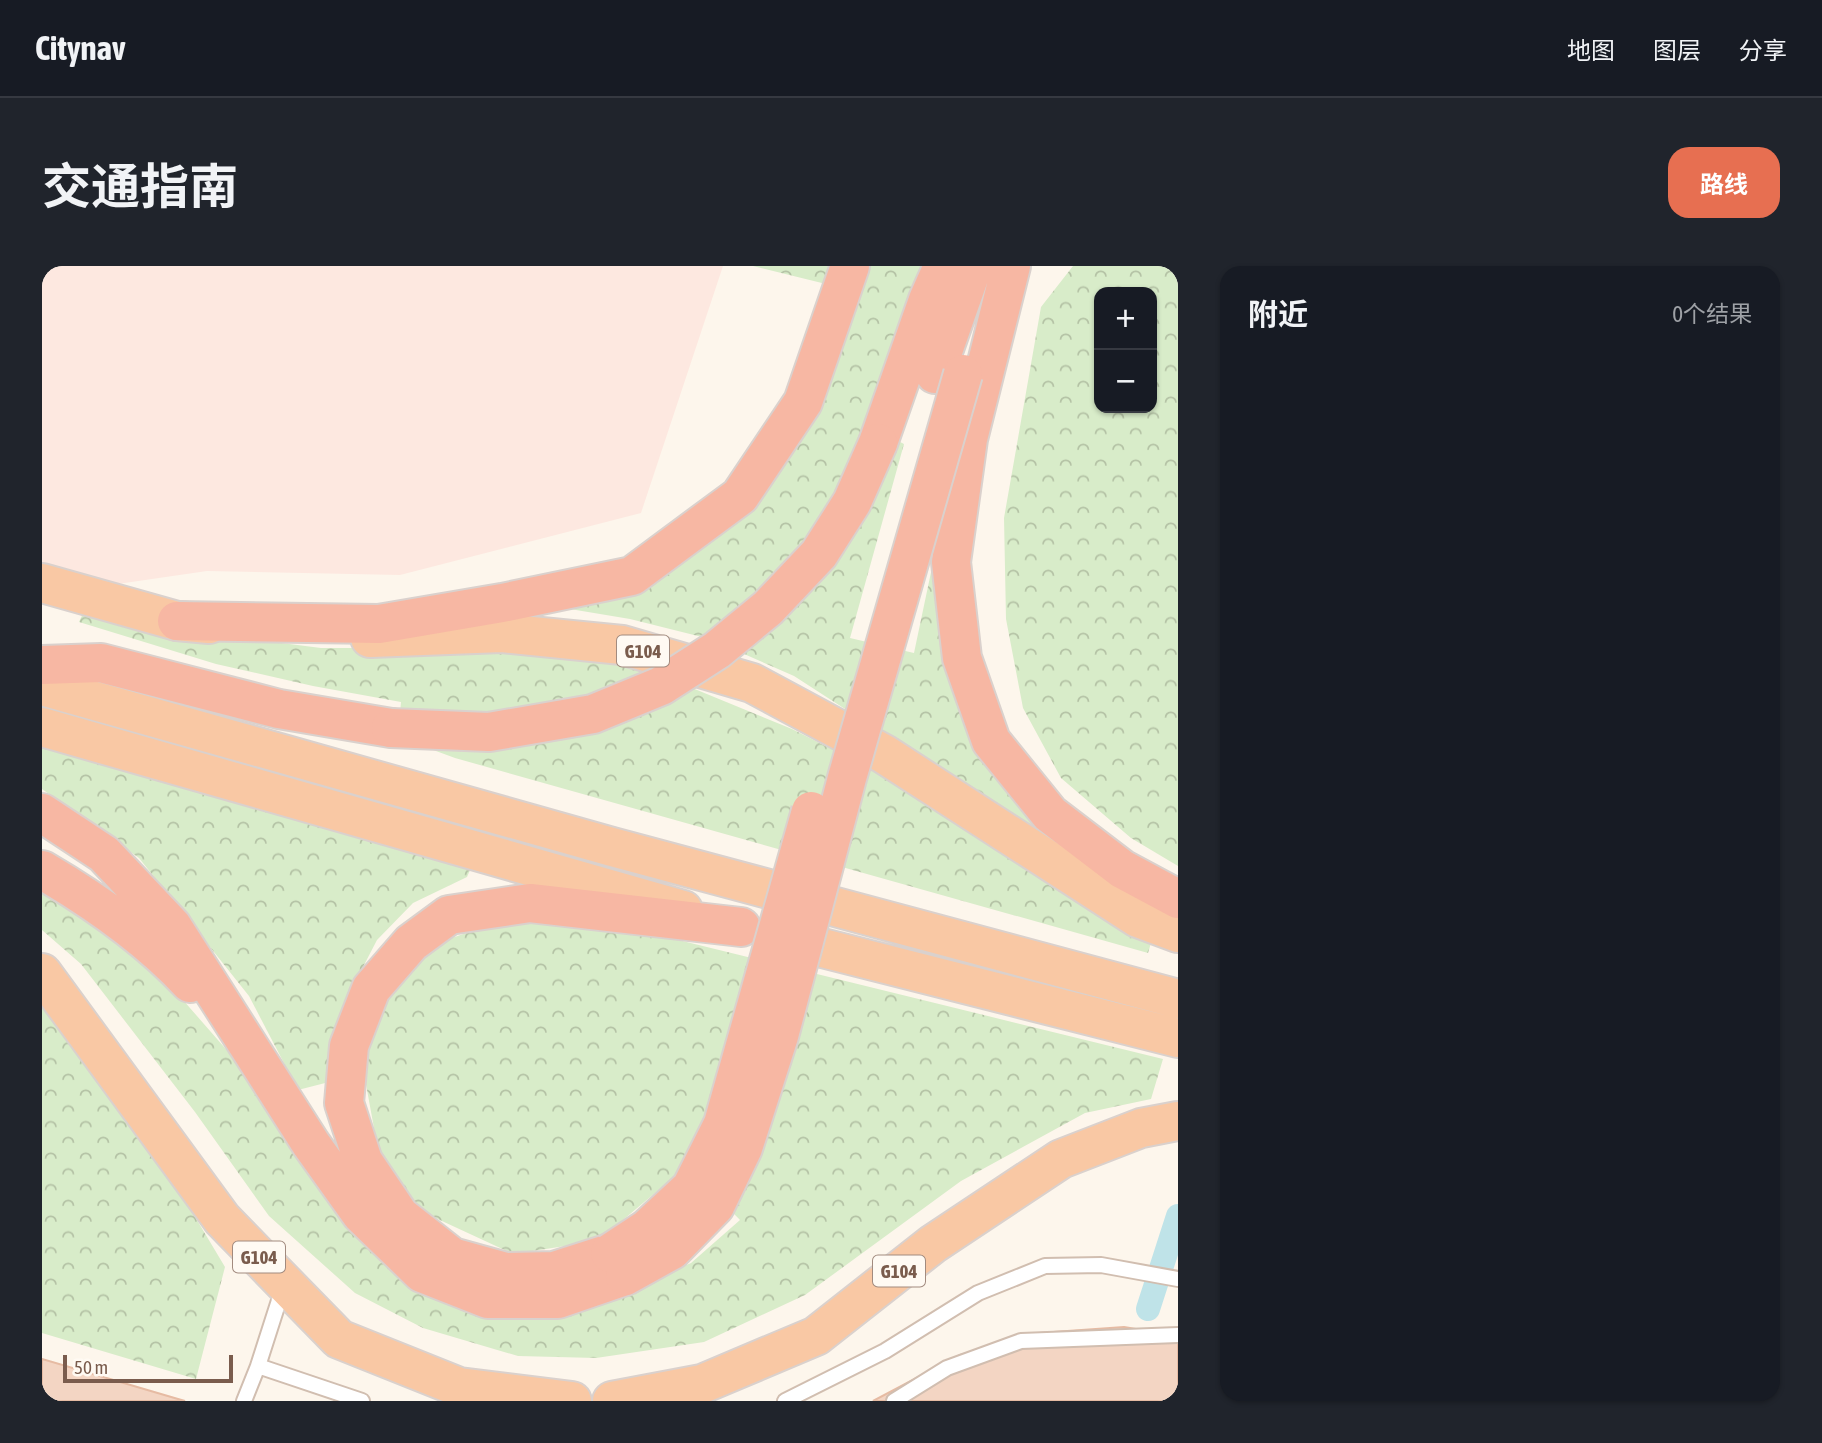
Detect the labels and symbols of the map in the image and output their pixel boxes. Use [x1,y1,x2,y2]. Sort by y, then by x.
road number: G104 [617,636,669,666]
road number: G104 [233,1242,285,1273]
road number: G104 [873,1256,925,1287]
scale bar [63,1352,233,1384]

